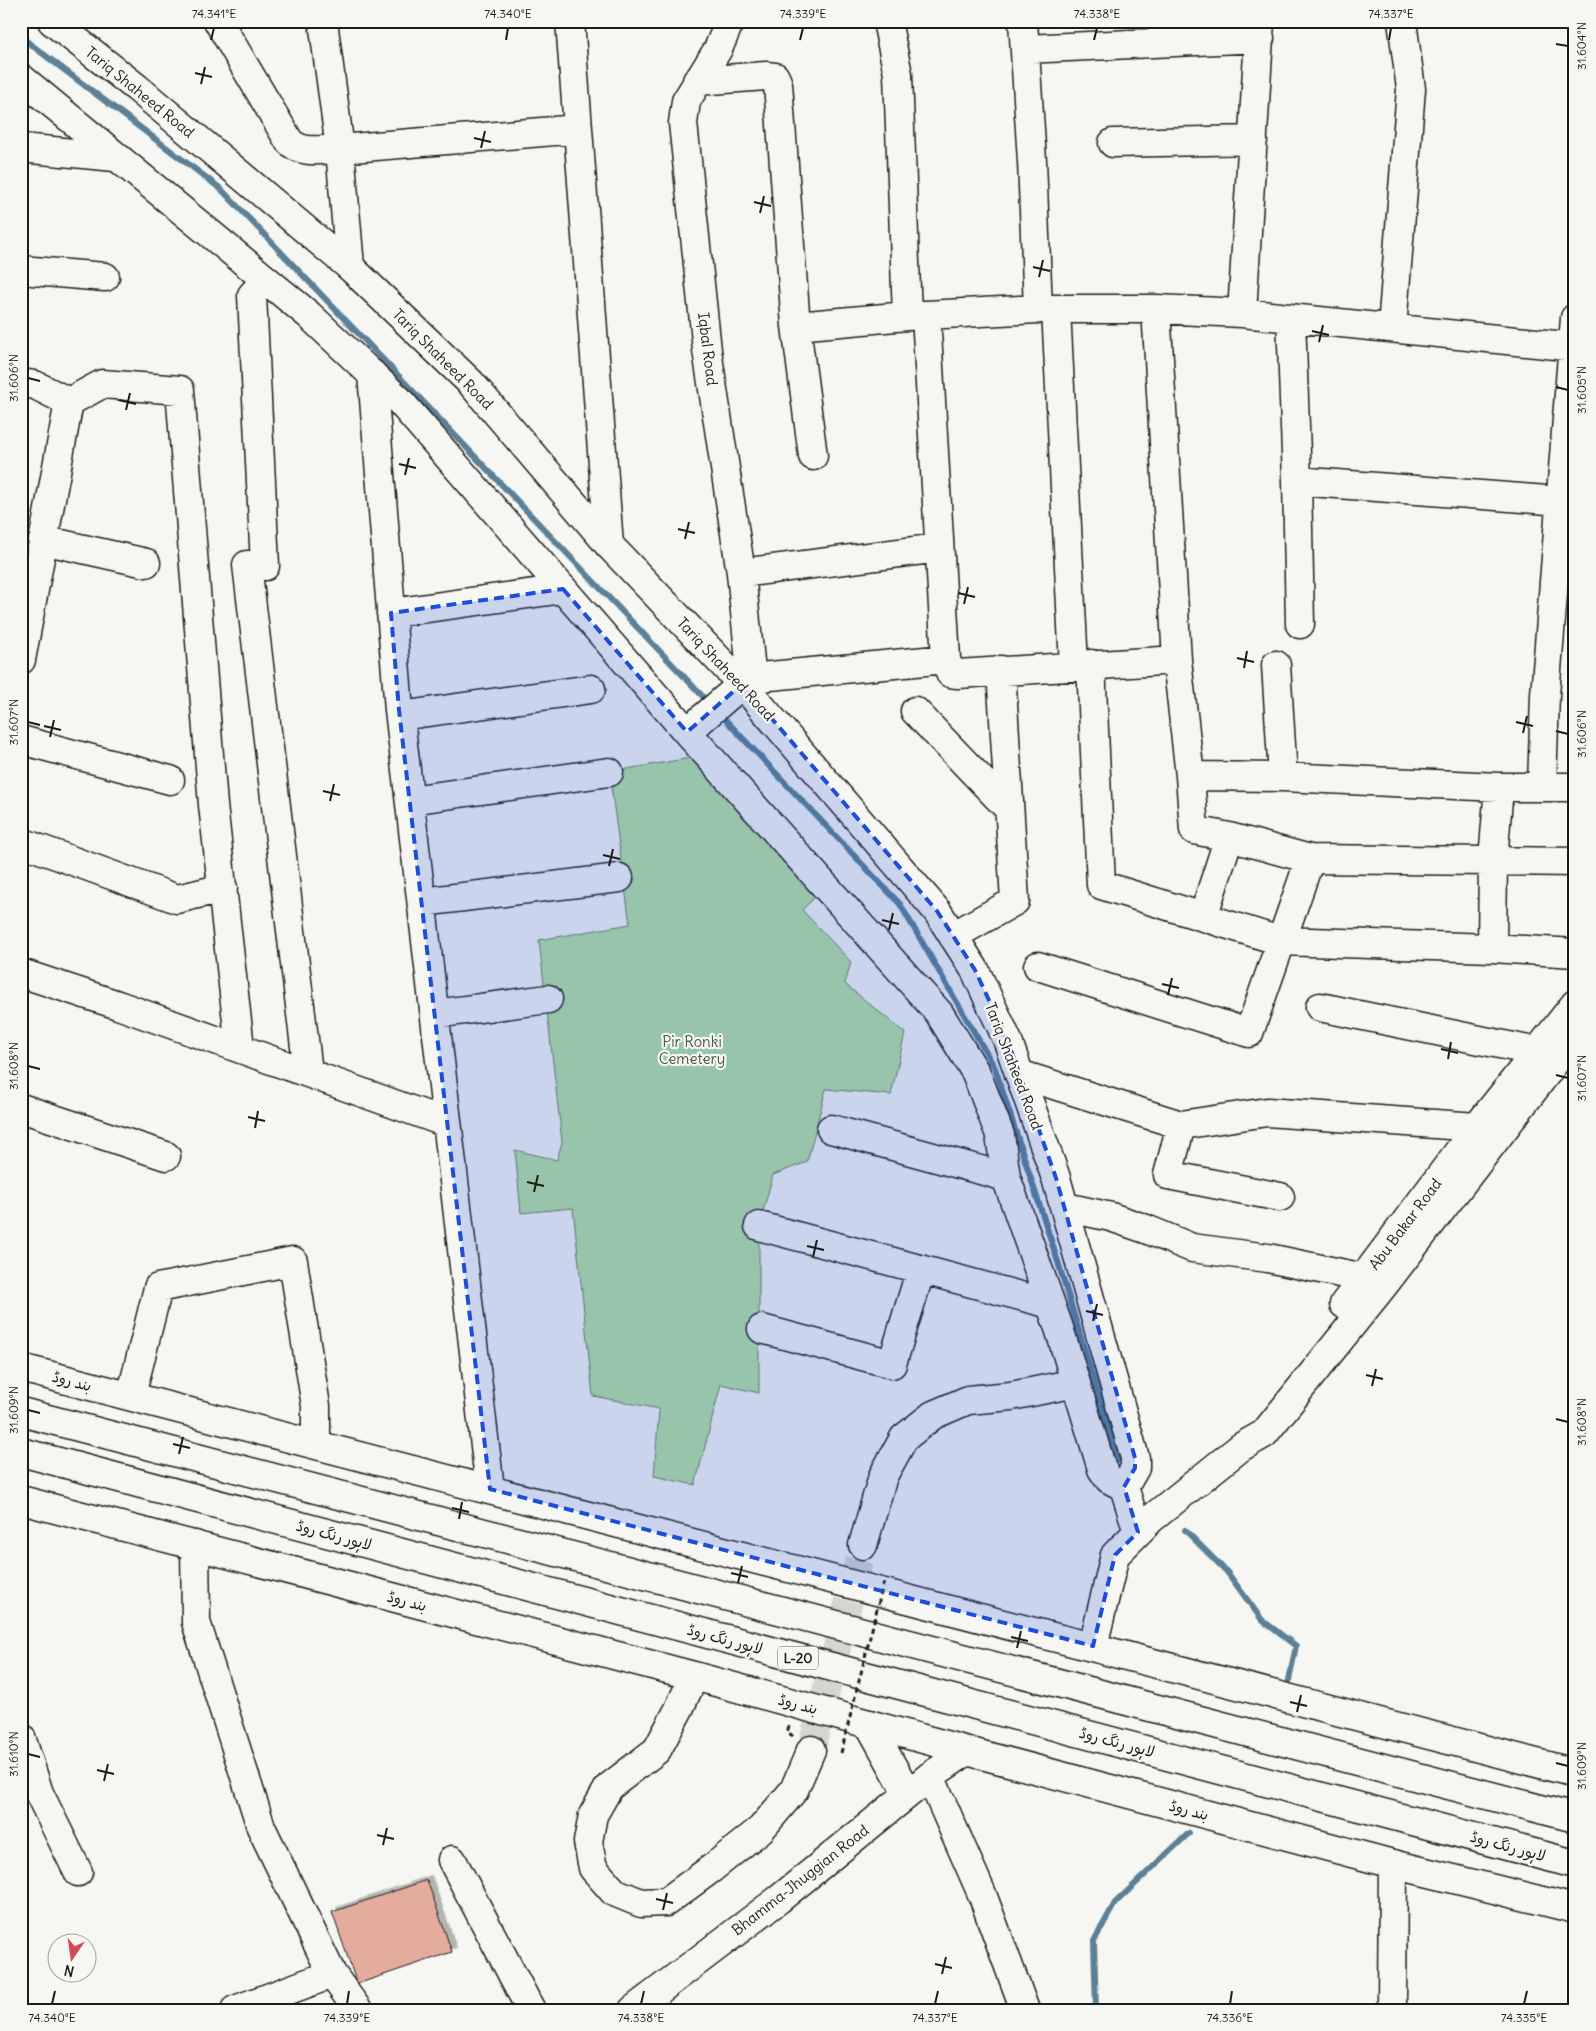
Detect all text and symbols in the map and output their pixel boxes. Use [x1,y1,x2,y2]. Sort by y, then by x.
text: 74.341°E [192,6,236,21]
text: 74.340°E [484,6,532,21]
text: 74.339°E [780,6,826,21]
text: 74.338°E [1074,6,1120,21]
text: 74.337°E [1368,6,1414,21]
text: 31.604°N [1574,22,1589,70]
street label: Tariq Shaheed Road [82,42,198,142]
street label: Tariq Shaheed Road [389,305,497,413]
street label: Iqbal Road [694,311,722,387]
text: 31.606°N [6,354,21,402]
text: 31.605°N [1574,366,1589,414]
street label: Tariq Shaheed Road [673,613,779,725]
text: 31.607°N [6,699,21,745]
text: 31.606°N [1574,710,1589,758]
street label: Tariq Shaheed Road [981,1000,1047,1132]
park label: Pir Ronki Cemetery [659,1032,725,1068]
text: 31.608°N [6,1042,21,1090]
text: 31.607°N [1574,1055,1589,1101]
street label: Abu Bakar Road [1364,1174,1446,1273]
street label: بند روڈ [50,1367,94,1395]
text: 31.609°N [6,1386,21,1434]
text: 31.608°N [1574,1398,1589,1446]
street label: لاہور رنگ روڈ [294,1516,374,1556]
street label: بند روڈ [385,1587,429,1615]
street label: لاہور رنگ روڈ [685,1620,765,1660]
road number: L-20 [778,1646,818,1670]
street label: بند روڈ [776,1690,820,1718]
street label: لاہور رنگ روڈ [1077,1723,1157,1763]
text: 31.610°N [6,1731,21,1777]
text: 31.609°N [1574,1742,1589,1790]
street label: بند روڈ [1167,1796,1211,1824]
street label: Bhamma-Jhuggian Road [728,1820,872,1939]
street label: لاہور رنگ روڈ [1468,1827,1548,1867]
north arrow [48,1934,98,1984]
text: N [62,1961,76,1981]
text: 74.340°E [28,2010,76,2025]
text: 74.339°E [324,2010,370,2025]
text: 74.338°E [618,2010,664,2025]
text: 74.337°E [912,2010,958,2025]
text: 74.336°E [1207,2010,1253,2025]
text: 74.335°E [1501,2010,1547,2025]

